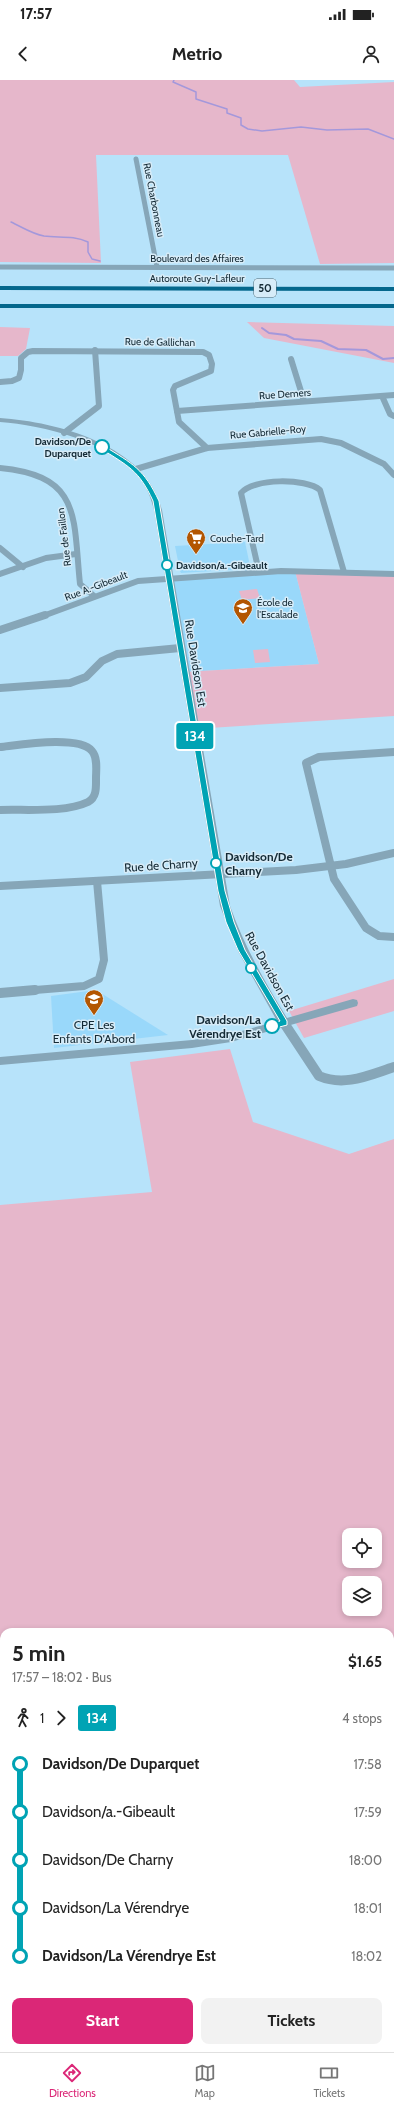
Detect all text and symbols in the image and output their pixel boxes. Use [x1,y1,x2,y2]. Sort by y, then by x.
text: 17:57 [20,5,52,23]
icon: back [12,43,34,65]
text: Metrio [172,43,222,65]
icon: person [360,43,382,65]
street label: Rue Charbonneau [140,162,168,238]
street label: Boulevard des Affaires [150,252,244,265]
street label: Autoroute Guy-Lafleur [150,272,245,285]
road number: 50 [254,279,276,297]
street label: Rue de Gallichan [125,335,196,349]
street label: Rue Demers [259,386,311,402]
street label: Rue Gabrielle-Roy [229,422,307,442]
place label: Davidson/De Duparquet [35,435,92,460]
marker: Davidson/De Duparquet [94,439,110,455]
street label: Rue de Faillon [54,507,74,567]
supermarket icon: Couche-Tard [185,527,207,555]
place label: Couche-Tard [210,532,264,545]
marker: Davidson/a.-Gibeault [161,559,173,571]
place label: Davidson/a.-Gibeault [176,559,268,572]
street label: Rue A.-Gibeault [63,568,130,604]
place label: École de l'Escalade [257,596,298,621]
school or university icon: École de l'Escalade [232,597,254,625]
street label: Rue Davidson Est [182,618,210,708]
line badge: 134 [172,723,218,749]
text: 134 [184,727,206,745]
place label: Davidson/De Charny [225,849,293,878]
street label: Rue de Charny [124,855,198,875]
marker: Davidson/De Charny [210,857,222,869]
street label: Rue Davidson Est [242,929,298,1013]
unlabelled marker [245,962,257,974]
school or university icon: CPE Les Enfants D'Abord [83,988,105,1016]
place label: Davidson/La Vérendrye Est [189,1012,261,1041]
place label: CPE Les Enfants D'Abord [53,1017,135,1046]
marker: Davidson/La Vérendrye Est [264,1018,280,1034]
map controls [342,1528,382,1616]
button: locate [342,1528,382,1568]
button: layers [342,1576,382,1616]
text: 5 min [12,1640,65,1667]
text: $1.65 [348,1653,382,1671]
text: 17:57 – 18:02 · Bus [12,1669,112,1685]
icon: walk [12,1707,34,1729]
icon: forward [50,1707,72,1729]
text: 134 [86,1709,108,1727]
text: 1 [40,1710,44,1726]
text: 4 stops [342,1710,382,1726]
text: Davidson/De Duparquet [42,1755,199,1773]
text: 17:58 [354,1756,382,1772]
text: Davidson/a.-Gibeault [42,1803,175,1821]
text: 17:59 [354,1804,382,1820]
text: Davidson/De Charny [42,1851,173,1869]
text: 18:00 [349,1852,382,1868]
text: Davidson/La Vérendrye [42,1899,189,1917]
text: 18:01 [354,1900,382,1916]
text: Davidson/La Vérendrye Est [42,1947,216,1965]
text: 18:02 [351,1948,382,1964]
button: Start [12,1998,193,2044]
button: Tickets [201,1998,382,2044]
tab: Directions [49,2062,96,2100]
tab: Map [194,2062,216,2100]
tab: Tickets [313,2062,345,2100]

